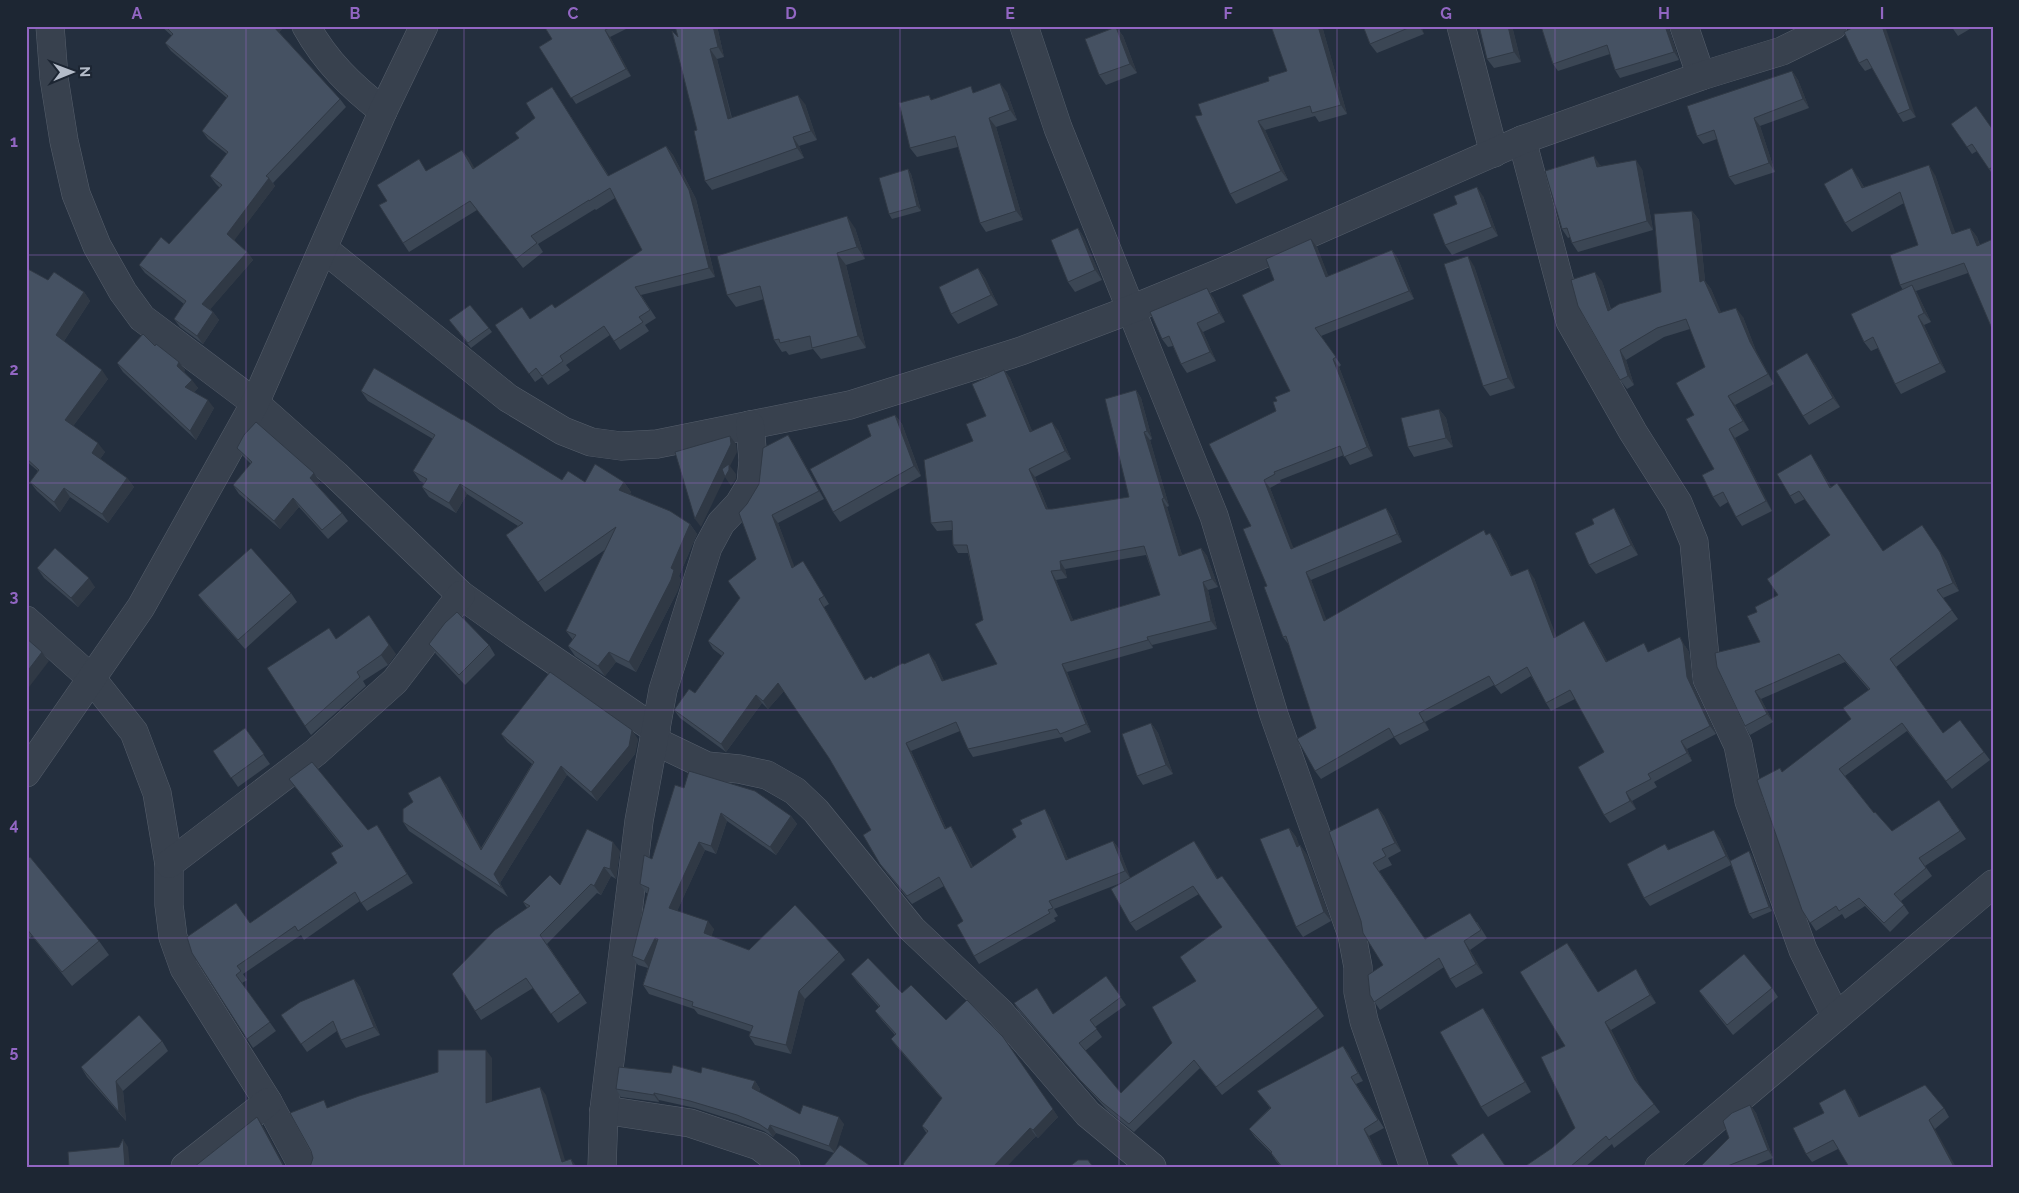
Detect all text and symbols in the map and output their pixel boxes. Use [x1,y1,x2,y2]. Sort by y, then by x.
text: A [132,4,143,23]
text: B [350,4,361,23]
text: C [568,4,579,23]
text: D [785,4,797,23]
text: E [1005,4,1015,23]
text: F [1223,4,1233,23]
text: G [1440,4,1452,23]
text: H [1658,4,1670,23]
text: I [1880,4,1884,23]
north arrow [48,48,98,98]
text: N [77,66,93,77]
text: 1 [10,132,18,151]
text: 2 [9,360,19,379]
text: 3 [10,587,19,606]
text: 4 [9,815,19,834]
text: 5 [10,1042,19,1061]

